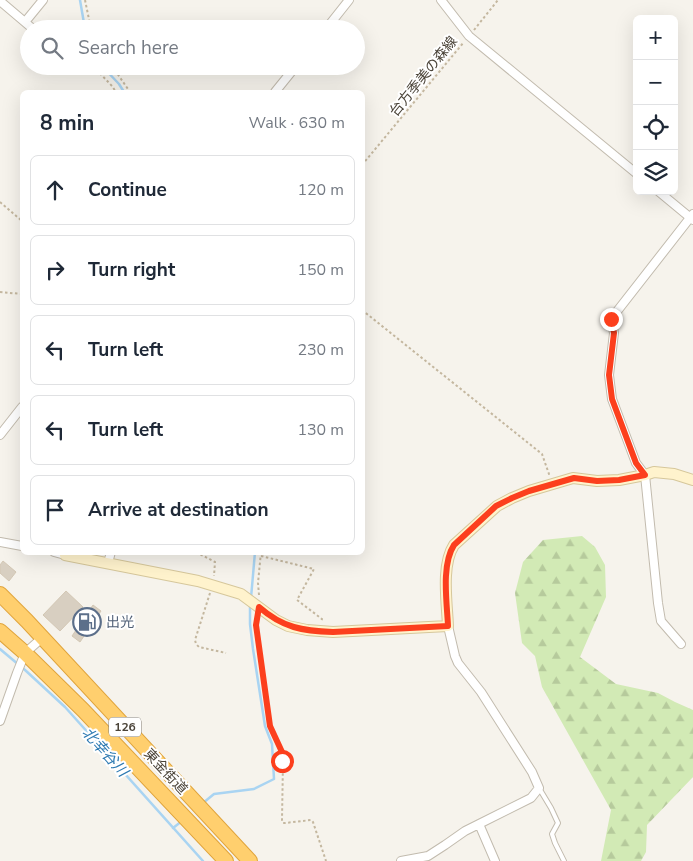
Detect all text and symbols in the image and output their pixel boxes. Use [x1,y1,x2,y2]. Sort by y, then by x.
map controls [633,15,678,195]
button: + [633,15,678,60]
search box [20,20,365,75]
street label: 台方季美の森線 [385,32,462,120]
icon: search [38,34,66,62]
text: Search here [78,35,179,61]
button: − [633,60,678,105]
button: locate [633,105,678,150]
text: 8 min [40,109,94,137]
text: Walk · 630 m [249,112,345,134]
button: layers [633,150,678,195]
icon: ahead [41,176,69,204]
text: Continue [88,177,167,203]
text: 120 m [297,179,344,201]
icon: right [41,256,69,284]
text: Turn right [88,257,175,283]
text: 150 m [297,259,344,281]
route end [600,308,623,331]
icon: left [41,336,69,364]
text: Turn left [88,337,163,363]
text: 230 m [297,339,344,361]
icon: left [41,416,69,444]
text: Turn left [88,417,163,443]
text: 130 m [297,419,344,441]
icon: arrive [41,496,69,524]
text: Arrive at destination [88,497,269,523]
fuel station icon: 出光 [72,607,102,637]
place label: 出光 [106,613,134,632]
road number: 126 [109,718,141,736]
water label: 北幸谷川 [77,723,134,782]
street label: 東金街道 [140,744,192,798]
route start [271,750,294,773]

